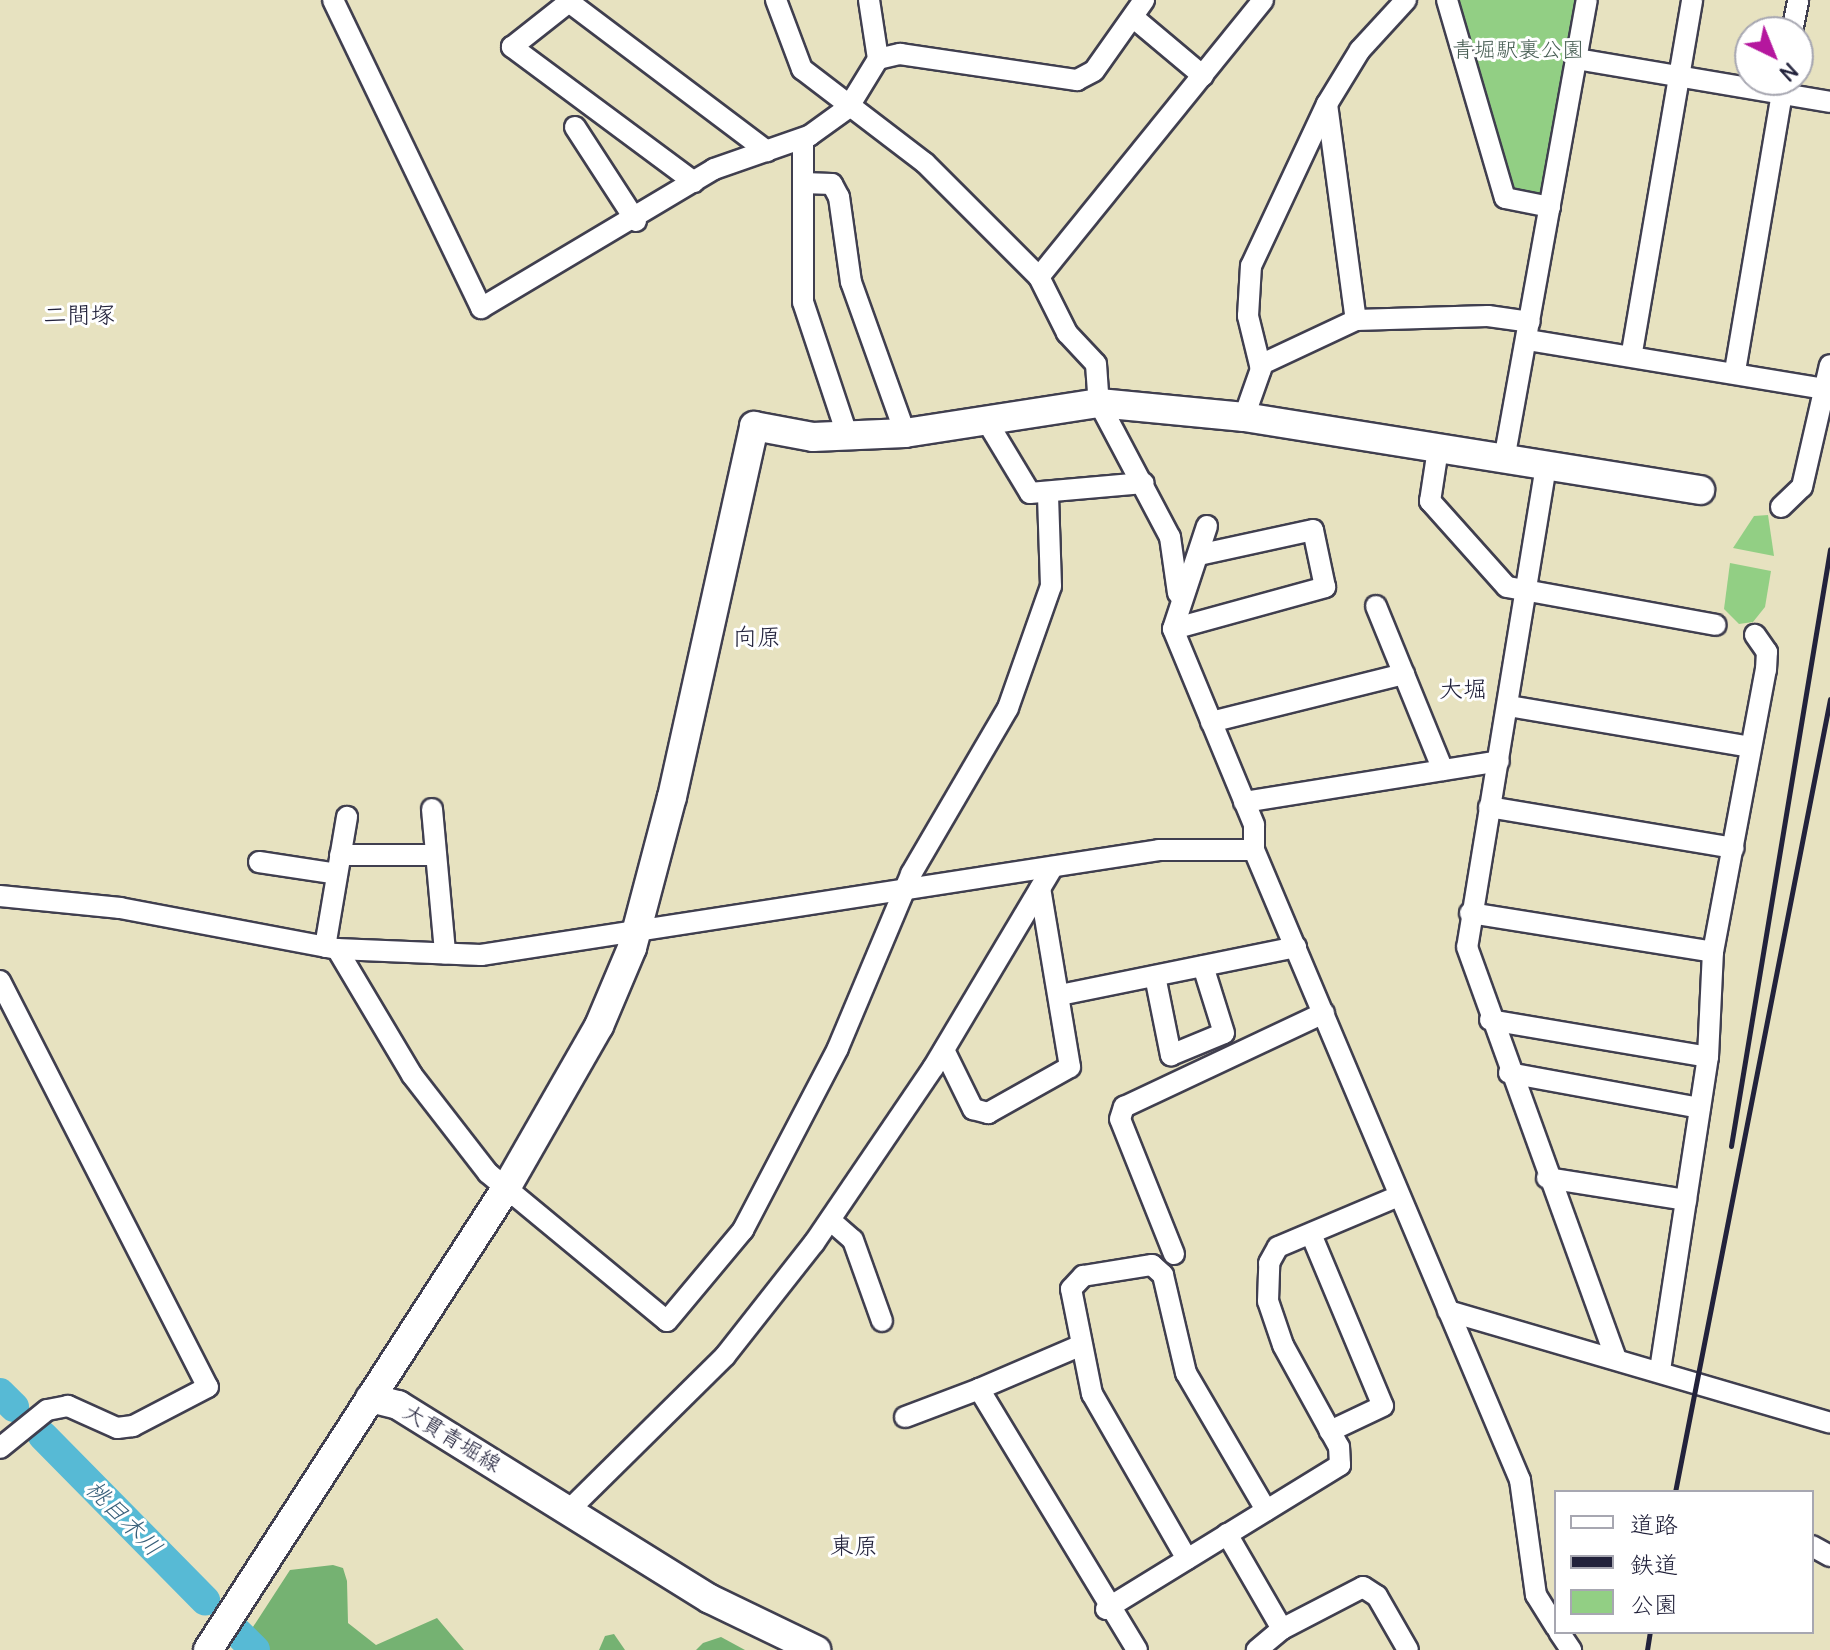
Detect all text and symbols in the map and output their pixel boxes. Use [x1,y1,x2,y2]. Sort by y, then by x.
north arrow [1734,16,1814,96]
park label: 青堀駅裏公園 [1452,37,1584,63]
text: N [1774,57,1804,88]
district label: 二間塚 [43,301,115,329]
district label: 向原 [733,623,781,651]
district label: 大堀 [1439,675,1487,703]
street label: 大貫青堀線 [398,1398,506,1478]
water label: 桃目木川 [80,1474,168,1562]
legend [1554,1490,1814,1634]
text: 道路 [1630,1509,1678,1539]
district label: 東原 [830,1532,878,1560]
text: 鉄道 [1630,1549,1678,1579]
text: 公園 [1630,1589,1678,1619]

